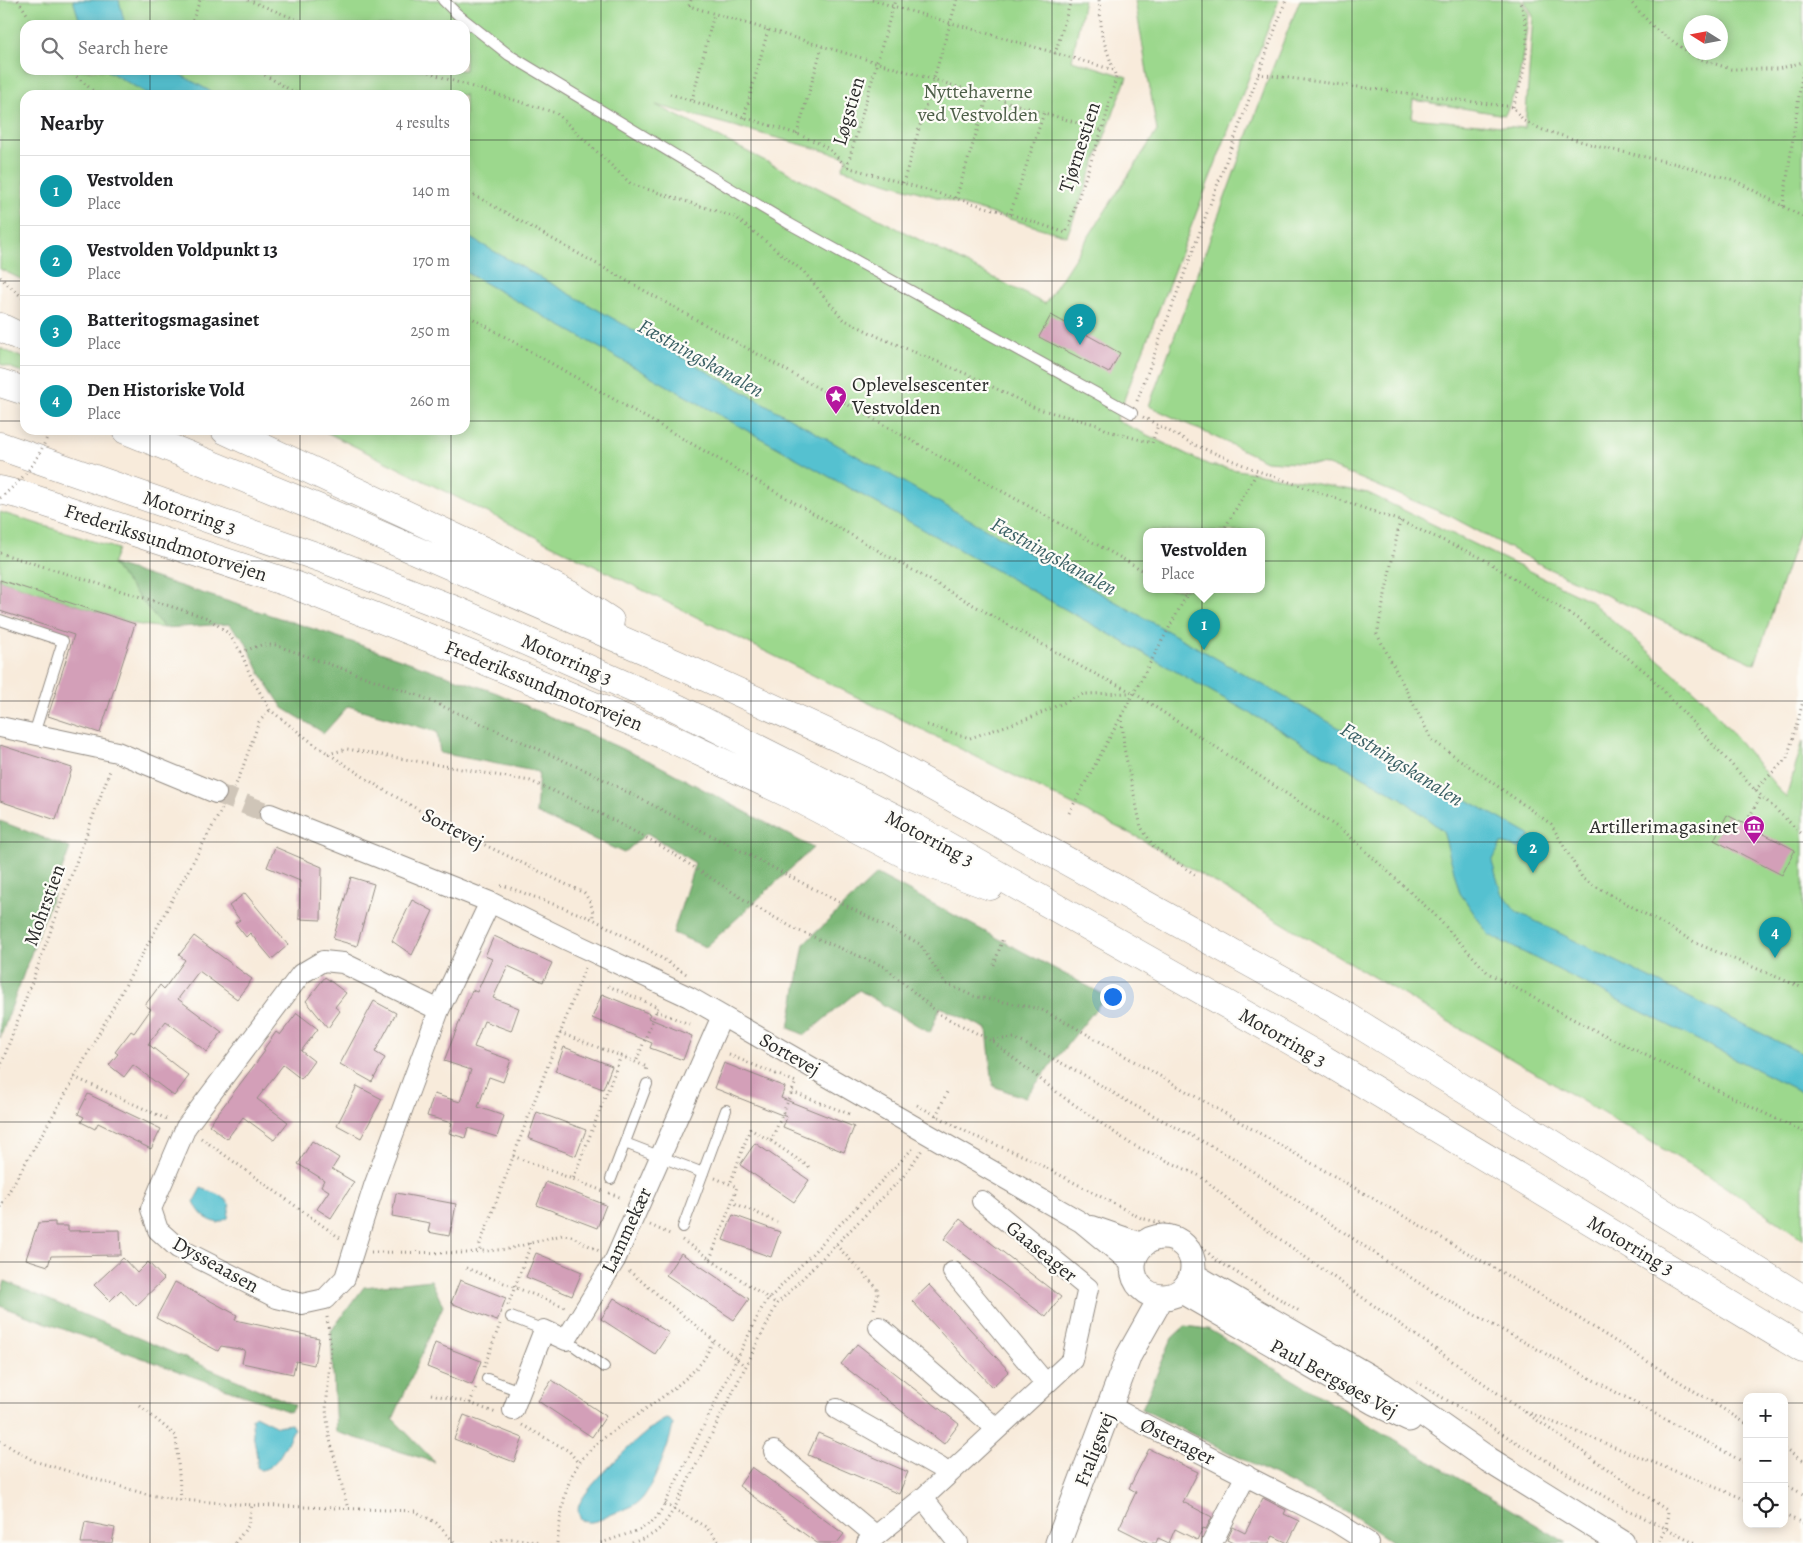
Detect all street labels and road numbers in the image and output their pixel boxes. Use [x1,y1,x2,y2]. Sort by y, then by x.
street label: Løgstien [826,74,871,149]
street label: Tjørnestien [1052,98,1107,196]
street label: Motorring 3 [139,484,240,541]
street label: Frederikssundmotorvejen [61,497,271,588]
street label: Motorring 3 [517,627,617,692]
street label: Frederikssundmotorvejen [441,633,647,738]
street label: Sortevej [417,801,488,856]
street label: Motorring 3 [880,804,979,873]
street label: Mohrstien [17,861,72,950]
street label: Motorring 3 [1234,1001,1332,1073]
street label: Sortevej [754,1026,825,1083]
street label: Lammekær [595,1183,658,1278]
street label: Motorring 3 [1582,1209,1679,1282]
street label: Gaaseager [1000,1214,1083,1289]
street label: Dysseaasen [168,1230,264,1299]
street label: Paul Bergsøes Vej [1265,1332,1402,1425]
street label: Fraligsvej [1068,1408,1121,1490]
street label: Østerager [1136,1411,1220,1472]

